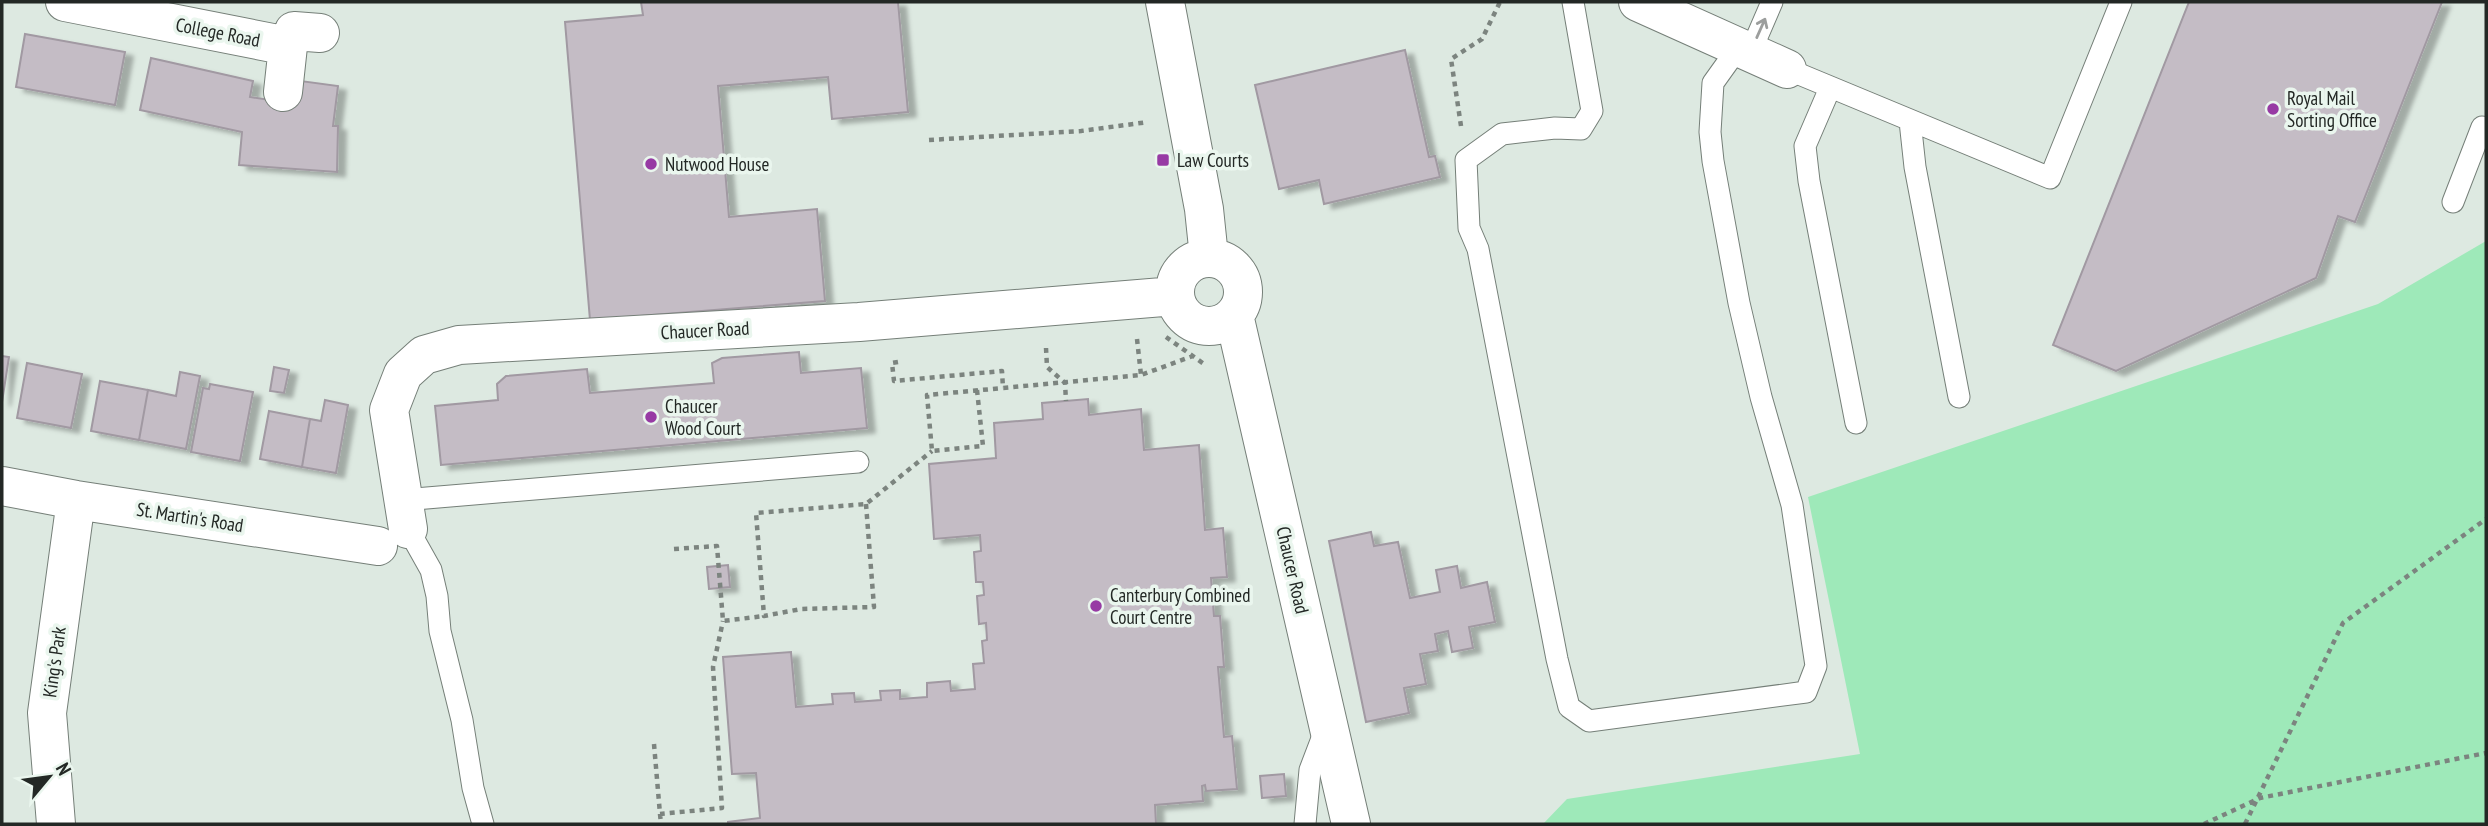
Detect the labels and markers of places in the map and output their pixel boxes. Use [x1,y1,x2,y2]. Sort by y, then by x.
place label: Royal Mail Sorting Office [2287,86,2377,132]
marker: Royal Mail Sorting Office [2265,101,2281,117]
place label: Law Courts [1177,148,1249,172]
place label: Nutwood House [665,152,769,176]
marker: Law Courts [1155,152,1171,168]
marker: Nutwood House [643,156,659,172]
place label: Chaucer Wood Court [665,394,742,440]
marker: Chaucer Wood Court [643,409,659,425]
place label: Canterbury Combined Court Centre [1110,583,1250,629]
marker: Canterbury Combined Court Centre [1088,598,1104,614]

